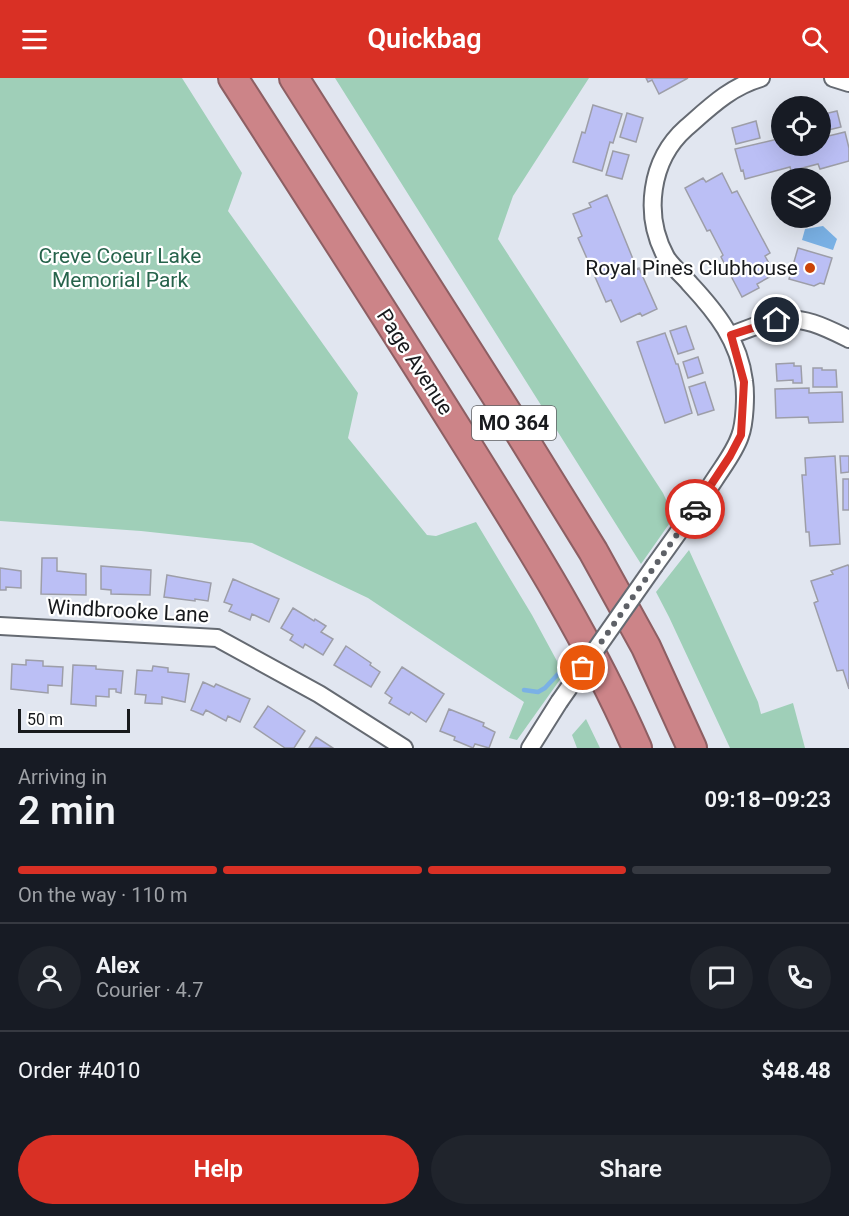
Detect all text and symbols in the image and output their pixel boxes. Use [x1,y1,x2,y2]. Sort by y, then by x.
icon: menu [18,23,51,56]
text: Quickbag [367,23,482,55]
icon: search [798,23,831,56]
map controls [771,96,831,228]
button: locate [771,96,831,156]
button: layers [771,168,831,228]
park label: Creve Coeur Lake Memorial Park [39,244,201,292]
place label: Royal Pines Clubhouse [585,256,798,280]
marker: Royal Pines Clubhouse [803,261,817,275]
pin [751,294,802,345]
icon: home [760,303,793,336]
street label: Page Avenue [372,305,458,419]
road number: MO 364 [472,406,556,440]
courier [665,479,725,539]
icon: car [679,493,712,526]
street label: Windbrooke Lane [46,595,210,627]
pin [557,642,608,693]
icon: bag [566,651,599,684]
scale bar [18,706,130,734]
text: 50 m [27,710,63,729]
text: Arriving in [18,765,107,789]
text: 09:18–09:23 [704,787,831,812]
text: 2 min [18,788,116,834]
text: On the way · 110 m [18,883,187,907]
button: person [18,946,81,1009]
button: chat [690,946,753,1009]
button: phone [768,946,831,1009]
text: Alex [96,953,140,978]
text: Courier · 4.7 [96,978,203,1002]
text: Order #4010 [18,1058,140,1083]
text: $48.48 [762,1058,831,1083]
button: Help [18,1135,419,1204]
button: Share [431,1135,831,1204]

